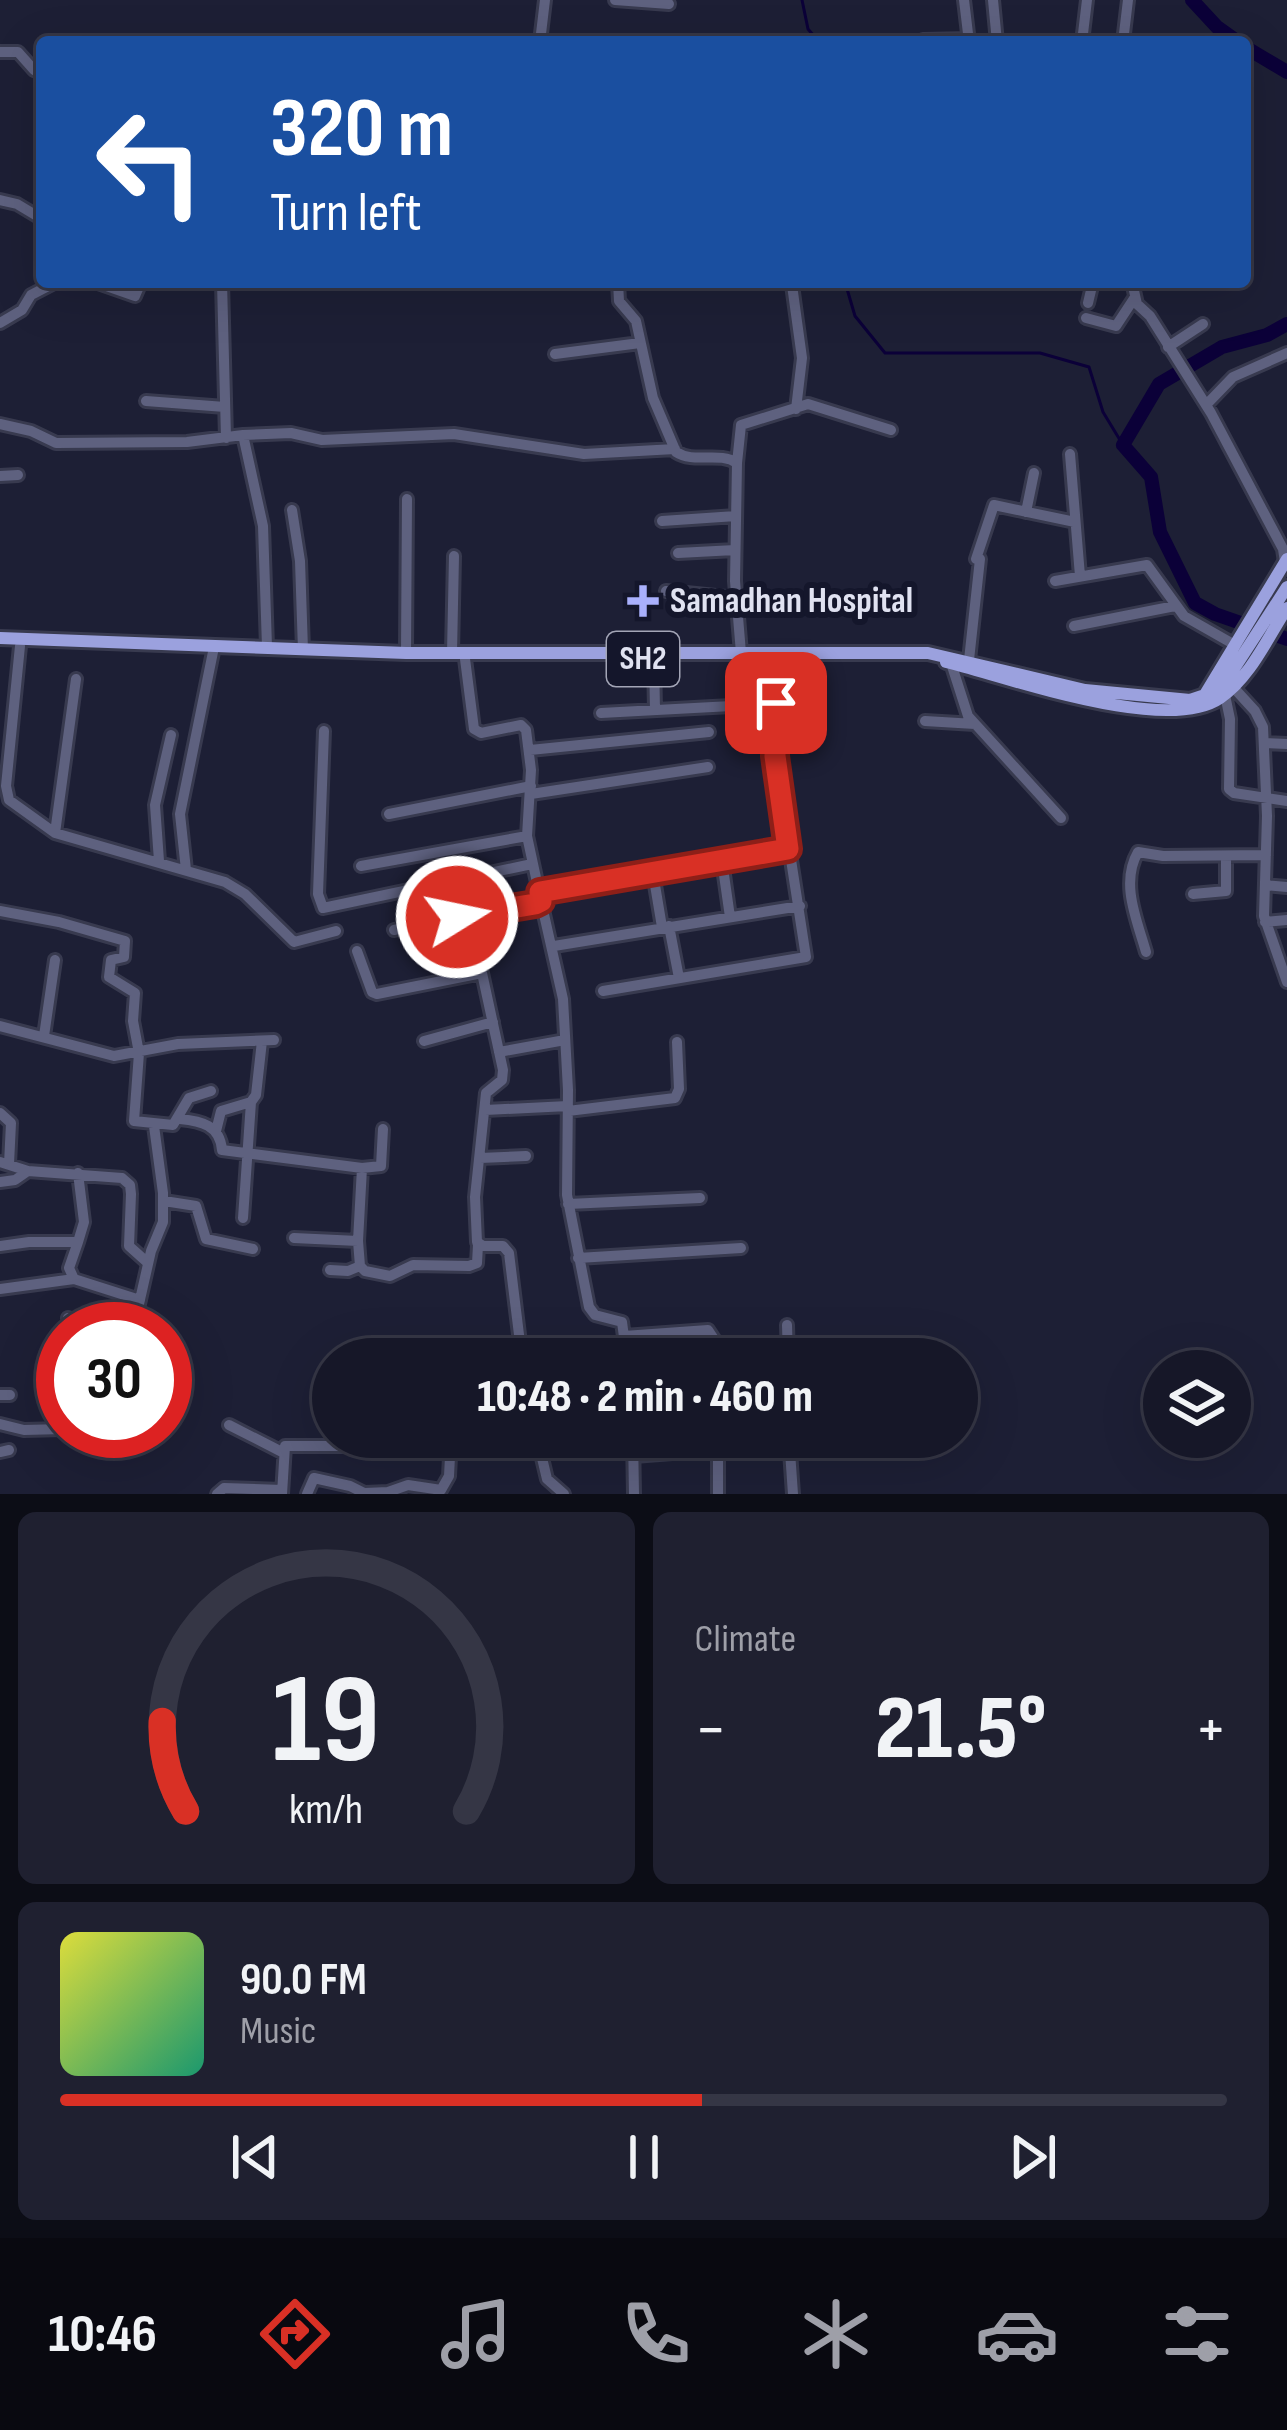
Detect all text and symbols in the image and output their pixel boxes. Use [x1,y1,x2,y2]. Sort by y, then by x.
text: 320 m [270,79,453,180]
icon: left [72,84,228,240]
text: Turn left [270,181,422,246]
place label: Samadhan Hospital [670,580,913,623]
marker: Samadhan Hospital [627,585,659,617]
road number: SH2 [607,632,679,686]
pin [725,652,827,754]
icon: arrive [743,670,809,736]
position arrow [394,854,520,980]
speed limit sign: 30 [36,1302,192,1458]
map controls [1143,1350,1251,1458]
button: layers [1143,1350,1251,1458]
text: 10:48 · 2 min · 460 m [477,1370,813,1425]
text: Climate [695,1616,796,1663]
text: 19 [272,1648,380,1797]
text: 21.5° [875,1676,1046,1784]
text: − [695,1691,727,1770]
text: + [1195,1691,1227,1770]
text: km/h [289,1784,363,1836]
text: 90.0 FM [240,1953,367,2008]
text: Music [240,2008,316,2055]
icon: previous [222,2124,288,2190]
icon: pause [611,2124,677,2190]
icon: next [1000,2124,1066,2190]
icon: directions [253,2292,337,2376]
icon: music [434,2292,518,2376]
icon: phone [614,2292,698,2376]
icon: climate [794,2292,878,2376]
icon: car [975,2292,1059,2376]
icon: filters [1155,2292,1239,2376]
text: 10:46 [48,2302,157,2367]

